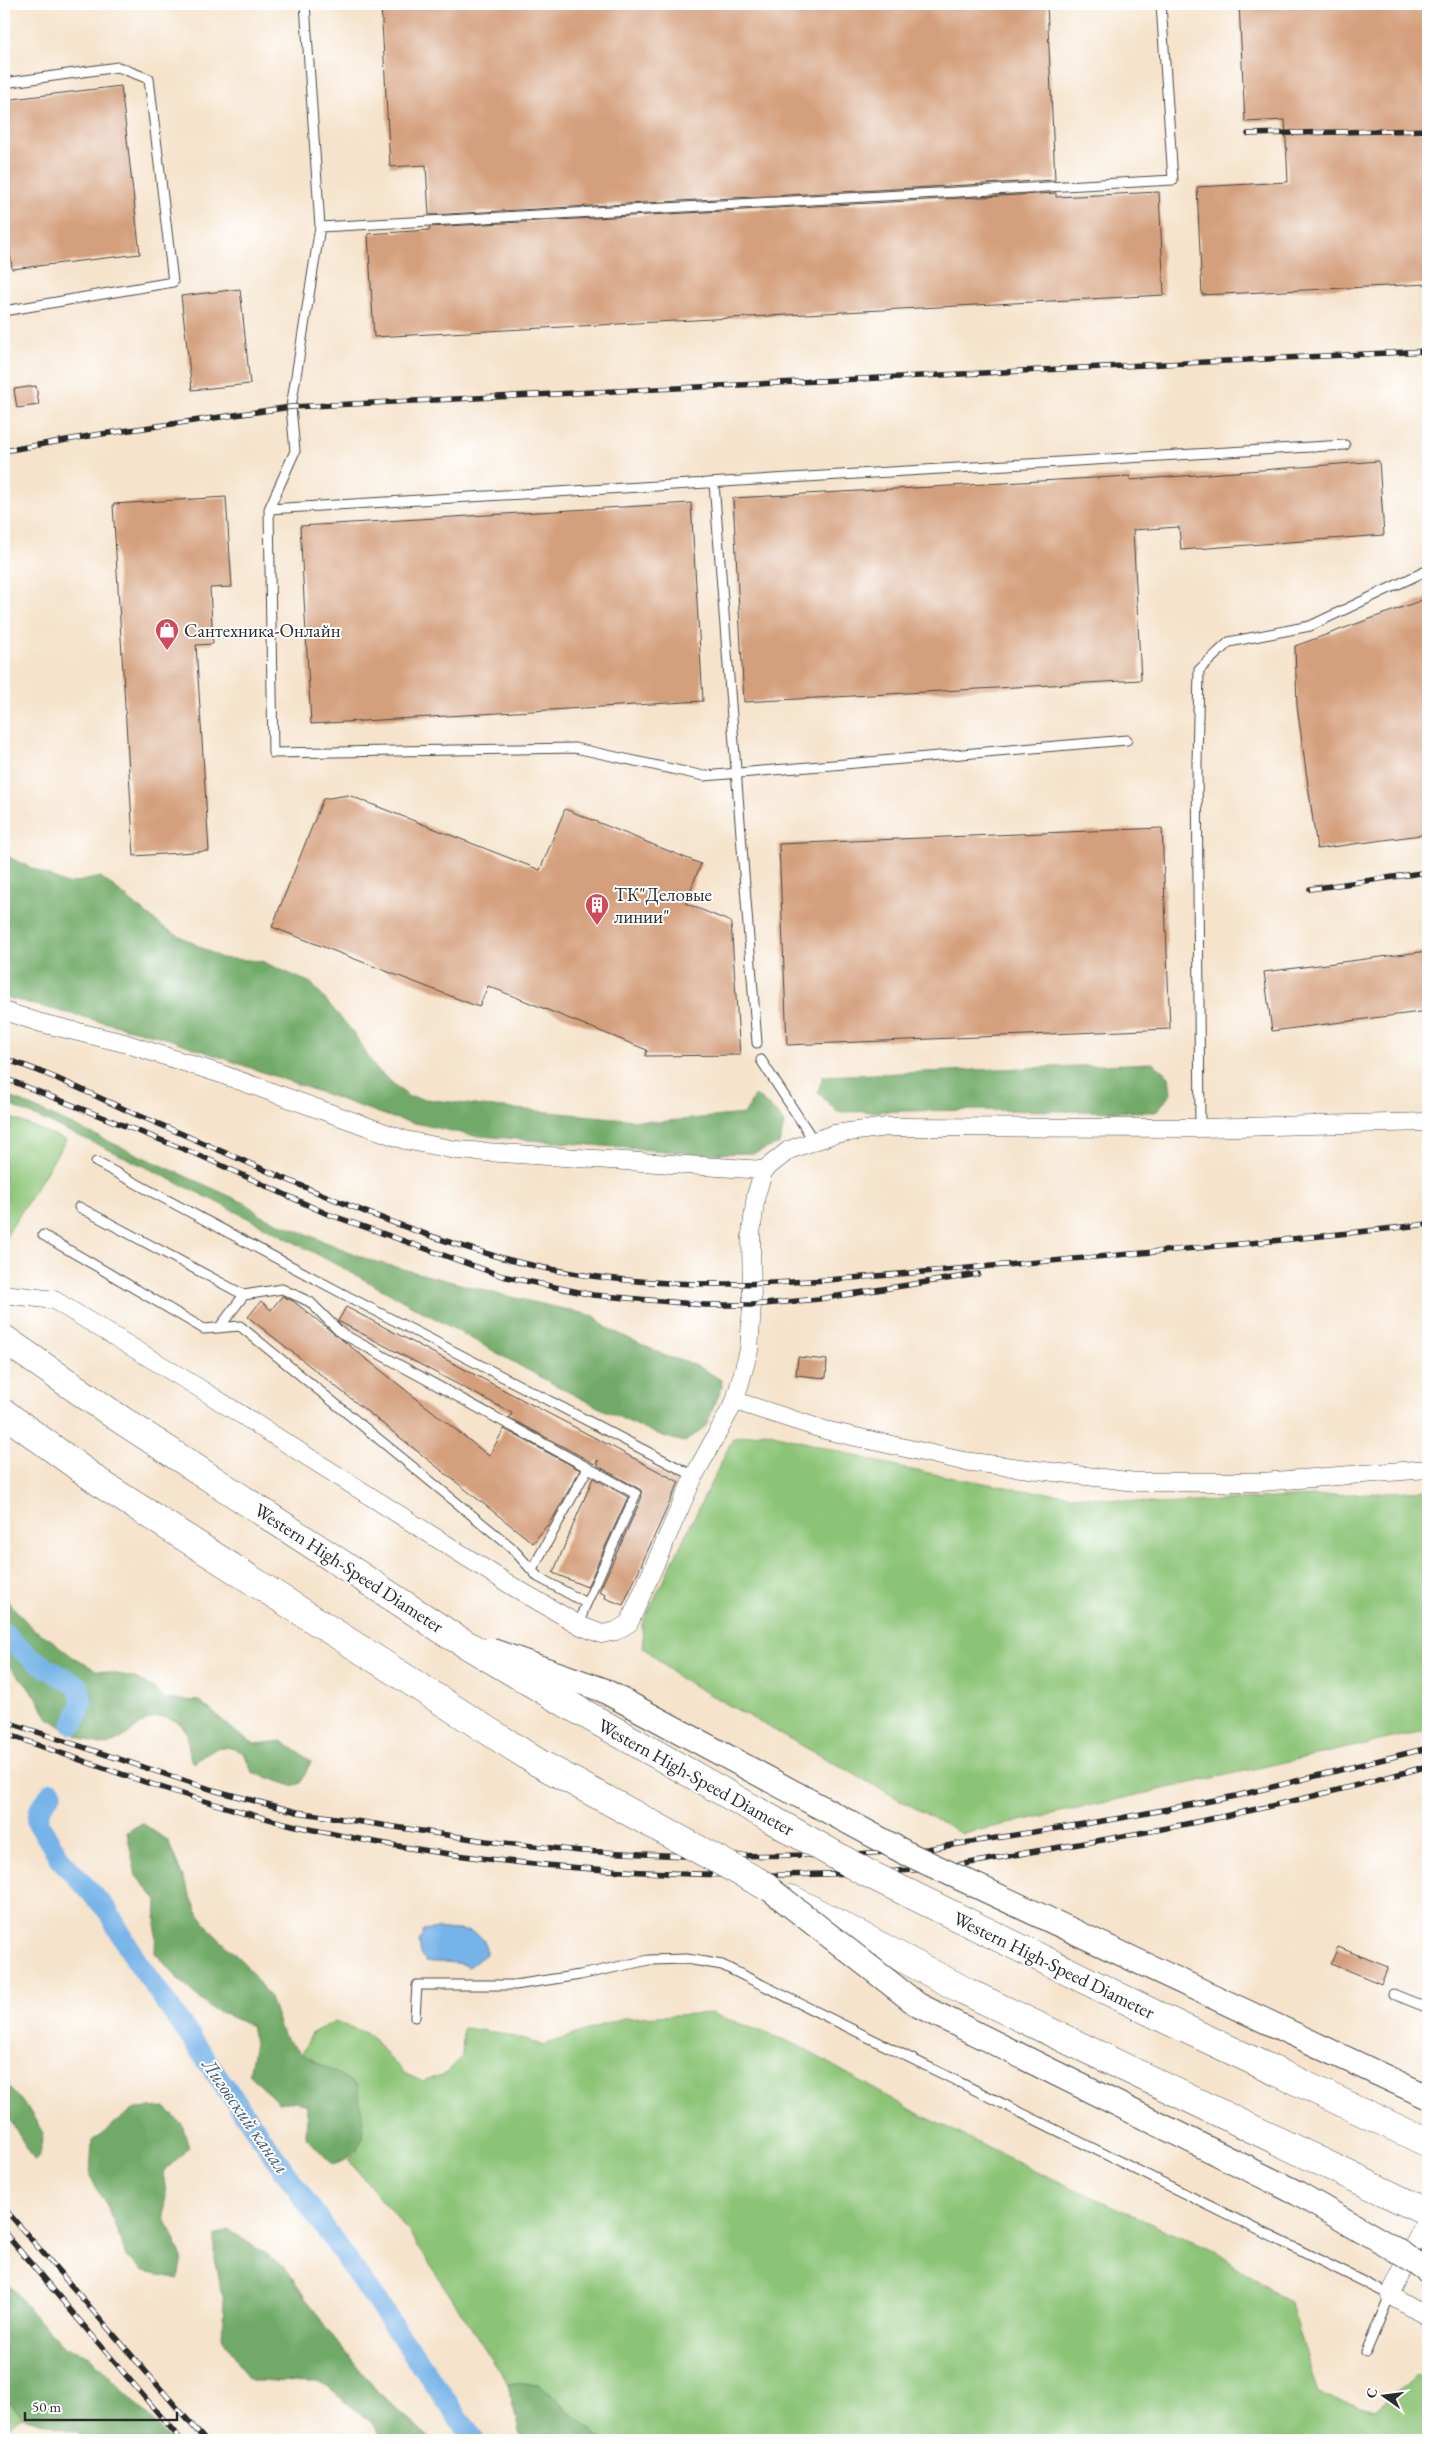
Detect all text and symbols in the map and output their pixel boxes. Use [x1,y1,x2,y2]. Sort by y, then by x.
shop icon: Сантехника-Онлайн [154,617,180,651]
place label: Сантехника-Онлайн [184,618,341,643]
place label: ТК"Деловые линии" [614,882,712,929]
building icon: ТК"Деловые линии" [584,892,610,926]
street label: Western High-Speed Diameter [250,1497,449,1639]
street label: Western High-Speed Diameter [593,1713,799,1842]
street label: Western High-Speed Diameter [949,1905,1159,2025]
water label: Лиговский канал [196,2053,295,2179]
north arrow [1360,2372,1410,2422]
text: С [1361,2386,1381,2400]
scale bar [25,2389,178,2421]
text: 50 m [32,2397,61,2416]

